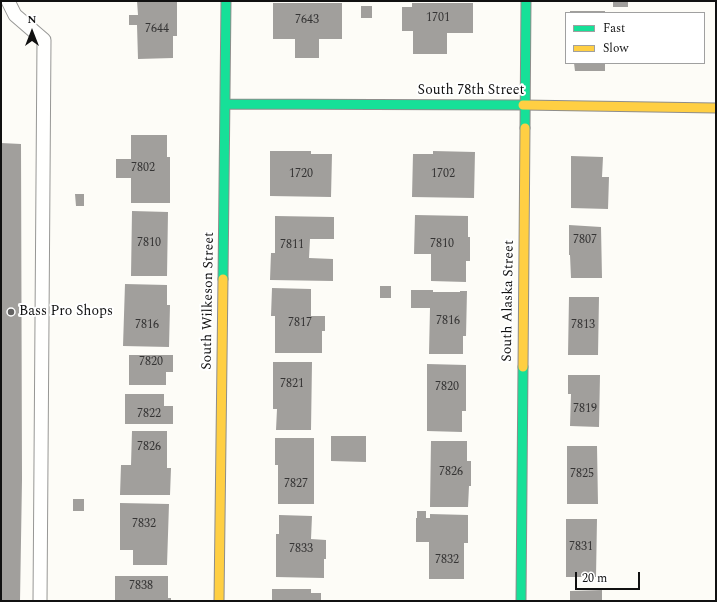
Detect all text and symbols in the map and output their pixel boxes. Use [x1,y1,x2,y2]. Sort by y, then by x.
text: N [28,11,36,28]
north arrow [12,12,52,52]
house number: 1701 [426,12,450,26]
legend [565,12,705,64]
house number: 7643 [295,14,319,28]
text: Fast [603,19,625,38]
house number: 7644 [145,23,169,37]
text: Slow [603,39,628,58]
street label: South 78th Street [417,83,525,99]
house number: 7802 [131,162,155,176]
house number: 1720 [289,168,313,182]
house number: 1702 [431,168,455,182]
street label: South Wilkeson Street [199,232,219,370]
house number: 7807 [573,234,597,248]
house number: 7810 [137,237,161,251]
house number: 7810 [430,238,454,252]
house number: 7811 [280,239,304,253]
street label: South Alaska Street [500,240,518,362]
place label: Bass Pro Shops [19,304,113,320]
marker: Bass Pro Shops [6,307,16,317]
house number: 7816 [436,315,460,329]
house number: 7817 [288,317,312,331]
house number: 7816 [135,319,159,333]
house number: 7813 [571,319,595,333]
house number: 7820 [139,356,163,370]
house number: 7821 [280,378,304,392]
house number: 7820 [435,381,459,395]
house number: 7819 [573,403,597,417]
house number: 7822 [137,408,161,422]
house number: 7826 [137,441,161,455]
house number: 7826 [439,466,463,480]
house number: 7825 [570,468,594,482]
house number: 7827 [284,478,308,492]
house number: 7832 [132,518,156,532]
house number: 7831 [569,541,593,555]
house number: 7833 [289,543,313,557]
house number: 7832 [435,554,459,568]
scale bar [577,564,642,590]
text: 20 m [582,569,607,588]
house number: 7838 [129,580,153,594]

